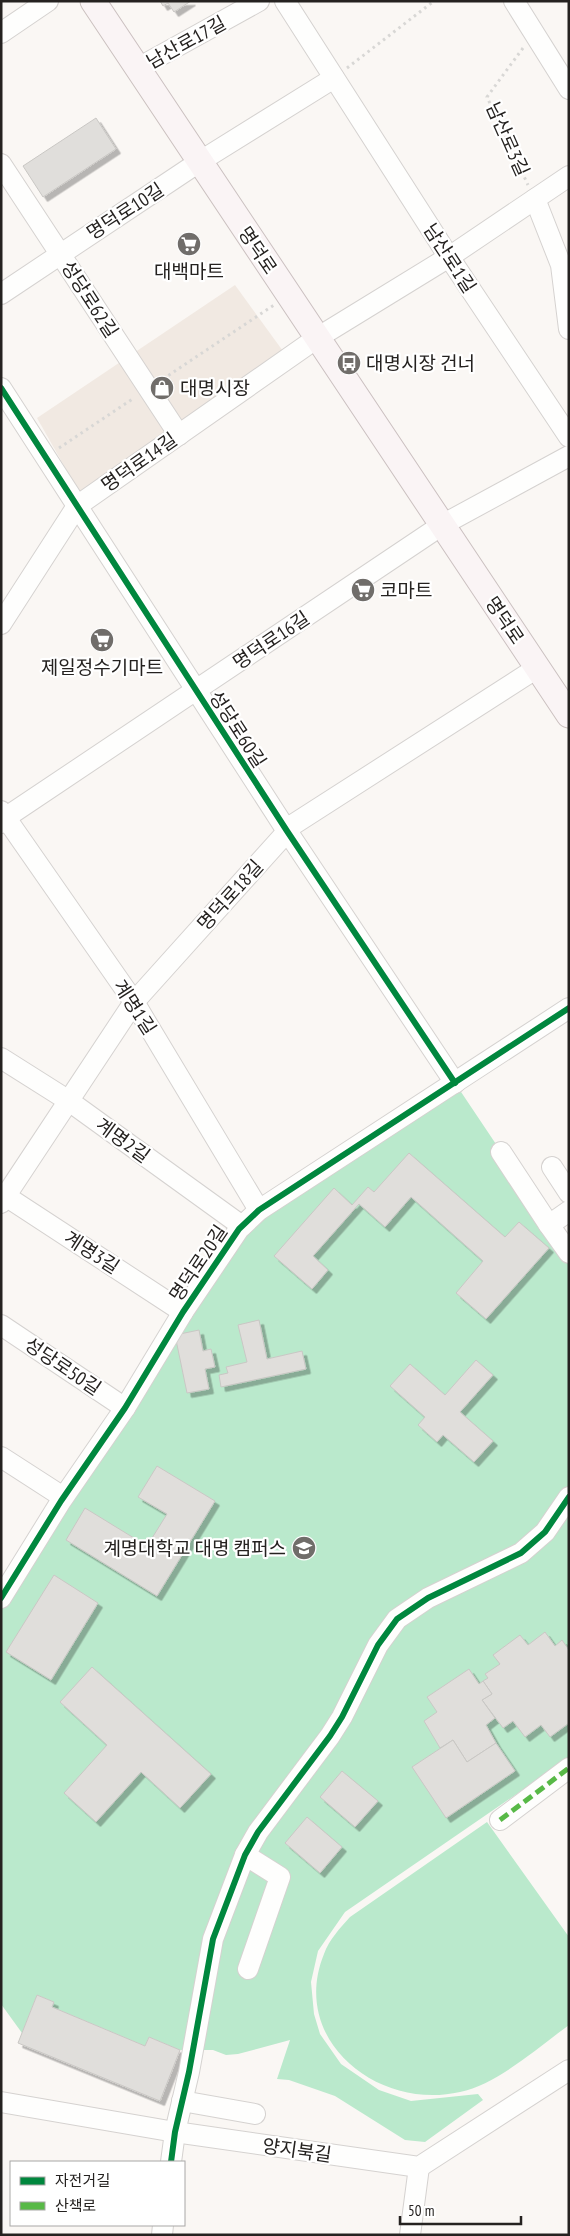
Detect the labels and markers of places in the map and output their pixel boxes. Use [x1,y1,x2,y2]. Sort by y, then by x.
supermarket icon: 대백마트 [176,231,202,257]
place label: 대백마트 [154,259,224,283]
bus stop icon: 대명시장 건너 [336,350,362,376]
place label: 대명시장 건너 [366,351,475,375]
shop icon: 대명시장 [149,375,175,401]
place label: 대명시장 [180,376,250,400]
supermarket icon: 코마트 [350,577,376,603]
place label: 코마트 [380,578,432,602]
supermarket icon: 제일정수기마트 [89,627,115,653]
place label: 제일정수기마트 [41,655,163,679]
school or university icon: 계명대학교 대명 캠퍼스 [291,1535,317,1561]
place label: 계명대학교 대명 캠퍼스 [103,1536,286,1560]

